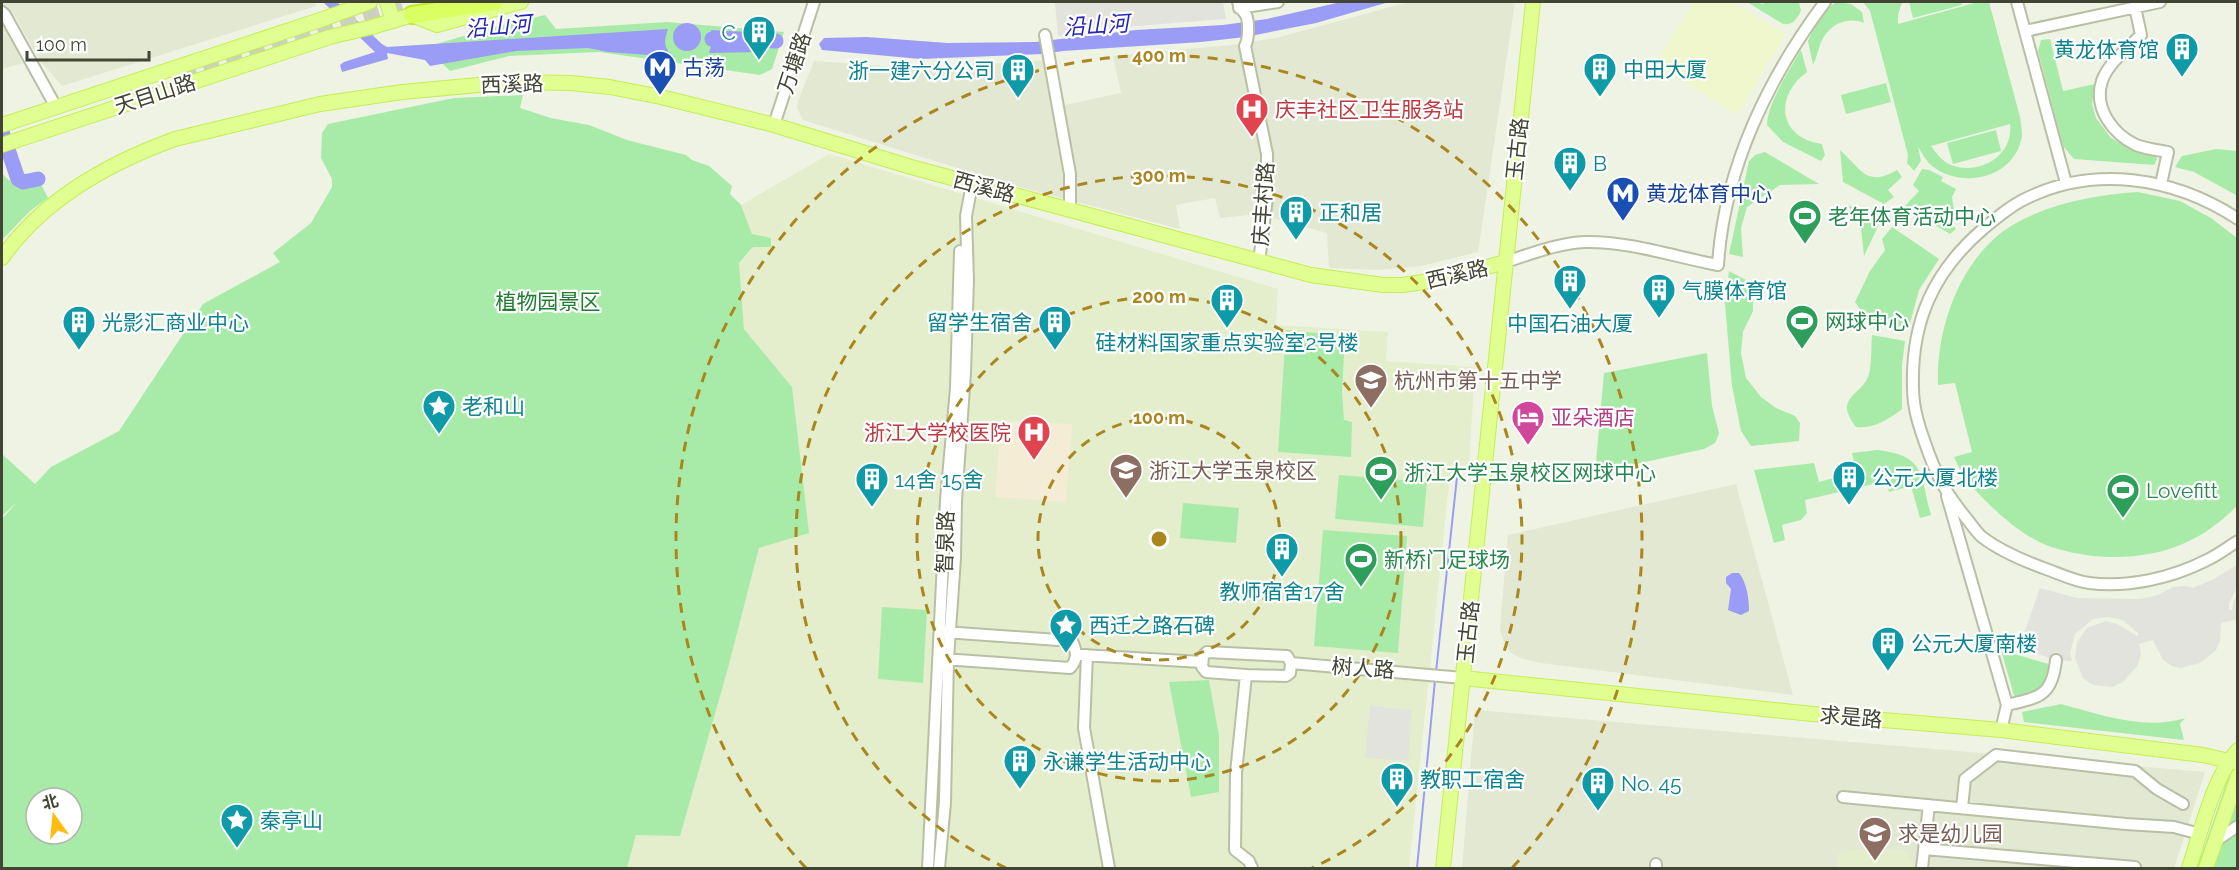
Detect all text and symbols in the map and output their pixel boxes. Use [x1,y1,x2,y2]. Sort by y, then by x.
water label: 沿山河 [1062,9,1134,40]
water label: 沿山河 [464,10,536,42]
building icon: C [741,14,777,61]
place label: C [722,20,736,45]
scale bar [27,24,148,62]
street label: 万塘路 [772,29,816,97]
building icon: 黄龙体育馆 [2164,31,2200,78]
text: 100 m [36,34,87,55]
place label: 黄龙体育馆 [2054,37,2159,62]
text: 400 m [1132,45,1186,66]
metro station icon: 古荡 [642,49,678,96]
building icon: 中田大厦 [1582,51,1618,98]
building icon: 浙一建六分公司 [1000,52,1036,99]
place label: 古荡 [683,55,725,80]
place label: 中田大厦 [1623,57,1707,82]
place label: 浙一建六分公司 [848,58,995,83]
street label: 天目山路 [111,69,199,119]
street label: 西溪路 [480,70,544,98]
hospital icon: 庆丰社区卫生服务站 [1234,91,1270,138]
place label: 庆丰社区卫生服务站 [1275,97,1464,122]
street label: 玉古路 [1501,116,1533,182]
building icon: B [1552,145,1588,192]
place label: B [1593,151,1607,176]
street label: 庆丰村路 [1248,161,1278,247]
text: 300 m [1132,165,1186,186]
street label: 西溪路 [950,167,1018,207]
metro station icon: 黄龙体育中心 [1605,175,1641,222]
place label: 黄龙体育中心 [1646,181,1772,206]
building icon: 正和居 [1278,194,1314,241]
sports icon: 老年体育活动中心 [1787,198,1823,245]
place label: 正和居 [1319,200,1382,225]
place label: 老年体育活动中心 [1828,204,1996,229]
street label: 西溪路 [1423,255,1491,293]
building icon: 中国石油大厦 [1552,263,1588,310]
building icon: 气膜体育馆 [1641,272,1677,319]
place label: 气膜体育馆 [1682,278,1787,303]
building icon: 硅材料国家重点实验室2号楼 [1209,282,1245,329]
text: 200 m [1132,286,1186,307]
park label: 植物园景区 [496,289,601,314]
sports icon: 网球中心 [1784,303,1820,350]
building icon: 光影汇商业中心 [61,304,97,351]
building icon: 留学生宿舍 [1037,304,1073,351]
place label: 网球中心 [1825,309,1909,334]
place label: 光影汇商业中心 [102,310,249,335]
place label: 留学生宿舍 [927,310,1032,335]
place label: 中国石油大厦 [1507,311,1633,336]
place label: 硅材料国家重点实验室2号楼 [1096,330,1358,355]
school or university icon: 杭州市第十五中学 [1353,362,1389,409]
place label: 杭州市第十五中学 [1394,368,1562,393]
place icon: 老和山 [421,388,457,435]
place label: 老和山 [462,394,525,419]
hotel icon: 亚朵酒店 [1510,399,1546,446]
place label: 亚朵酒店 [1551,405,1635,430]
text: 100 m [1133,407,1185,428]
hospital icon: 浙江大学校医院 [1016,414,1052,461]
place label: 浙江大学校医院 [864,420,1011,445]
school or university icon: 浙江大学玉泉校区 [1108,452,1144,499]
sports icon: 浙江大学玉泉校区网球中心 [1363,454,1399,501]
place label: 浙江大学玉泉校区 [1149,458,1317,483]
building icon: 公元大厦北楼 [1831,459,1867,506]
place label: 浙江大学玉泉校区网球中心 [1404,460,1656,485]
building icon: 14舍 15舍 [854,461,890,508]
place label: 公元大厦北楼 [1872,465,1998,490]
place label: 14舍 15舍 [895,467,983,492]
sports icon: Lovefitt [2105,472,2141,519]
place label: Lovefitt [2146,478,2218,503]
street label: 智泉路 [931,510,959,574]
centre of rings [1149,529,1169,549]
building icon: 教师宿舍17舍 [1264,531,1300,578]
sports icon: 新桥门足球场 [1343,541,1379,588]
place label: 新桥门足球场 [1384,547,1510,572]
place label: 教师宿舍17舍 [1219,579,1345,604]
street label: 玉古路 [1452,599,1484,665]
place icon: 西迁之路石碑 [1048,607,1084,654]
place label: 西迁之路石碑 [1089,613,1215,638]
building icon: 公元大厦南楼 [1870,625,1906,672]
place label: 公元大厦南楼 [1911,631,2037,656]
street label: 树人路 [1331,653,1395,683]
street label: 求是路 [1819,702,1883,732]
building icon: 永谦学生活动中心 [1002,743,1038,790]
place label: 永谦学生活动中心 [1043,749,1211,774]
building icon: 教职工宿舍 [1379,761,1415,808]
building icon: No. 45 [1580,765,1616,812]
place label: 教职工宿舍 [1420,767,1525,792]
place label: No. 45 [1621,771,1681,796]
north arrow [24,786,84,846]
text: 北 [40,791,60,813]
place icon: 秦亭山 [219,802,255,849]
place label: 秦亭山 [260,808,323,833]
school or university icon: 求是幼儿园 [1857,815,1893,862]
place label: 求是幼儿园 [1898,821,2003,846]

